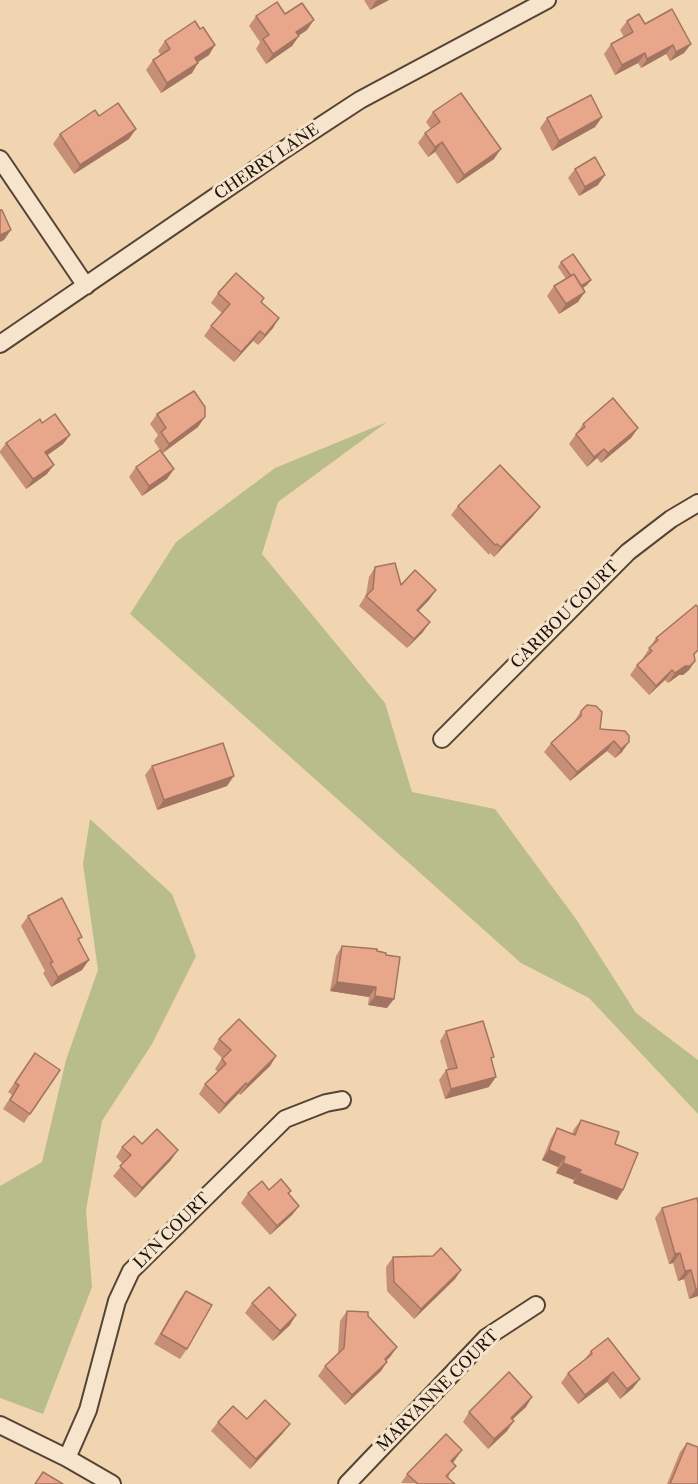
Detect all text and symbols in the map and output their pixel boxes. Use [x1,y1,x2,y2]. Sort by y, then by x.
street label: CHERRY LANE [211,120,323,204]
street label: CARIBOU COURT [507,557,623,673]
street label: LYN COURT [130,1189,214,1273]
street label: MARYANNE COURT [373,1326,503,1456]

